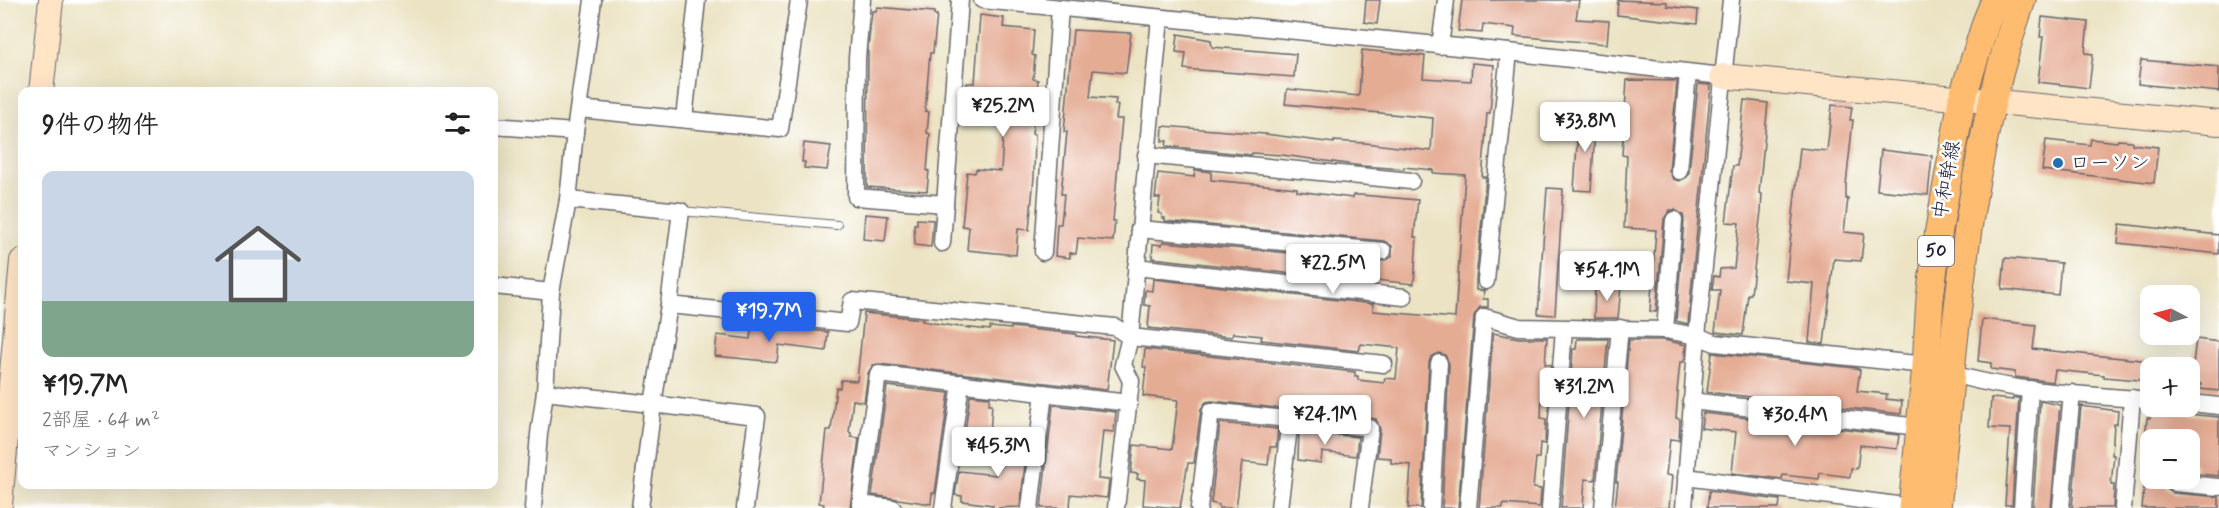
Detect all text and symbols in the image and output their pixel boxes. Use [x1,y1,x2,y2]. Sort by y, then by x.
pin: ¥25.2M [954,87,1052,138]
text: ¥25.2M [971,93,1035,120]
pin: ¥33.8M [1536,102,1634,153]
icon: filters [441,107,474,140]
text: ¥33.8M [1554,108,1616,135]
text: 9件の物件 [42,109,159,143]
street label: 中和幹線 [1927,138,1967,222]
place label: ローソン [2070,150,2150,177]
marker: ローソン [2051,156,2065,170]
icon: home [204,210,312,318]
road number: 50 [1918,236,1954,266]
pin: ¥22.5M [1284,244,1382,295]
text: ¥22.5M [1300,250,1366,277]
pin: ¥54.1M [1558,251,1656,302]
text: ¥54.1M [1574,257,1640,284]
north arrow [2140,285,2200,345]
map controls [2140,285,2200,489]
pin: ¥19.7M [720,292,818,343]
text: ¥19.7M [736,298,802,325]
button: + [2140,357,2200,417]
pin: ¥31.2M [1535,368,1633,419]
text: ¥19.7M [42,369,128,403]
text: ¥31.2M [1554,374,1614,401]
pin: ¥24.1M [1276,395,1374,446]
pin: ¥30.4M [1746,396,1844,447]
text: ¥24.1M [1293,401,1357,428]
text: ¥30.4M [1762,402,1828,429]
text: 2部屋 · 64 m² [42,407,160,434]
pin: ¥45.3M [949,427,1047,478]
button: − [2140,429,2200,489]
text: ¥45.3M [966,433,1030,460]
text: マンション [42,438,141,465]

